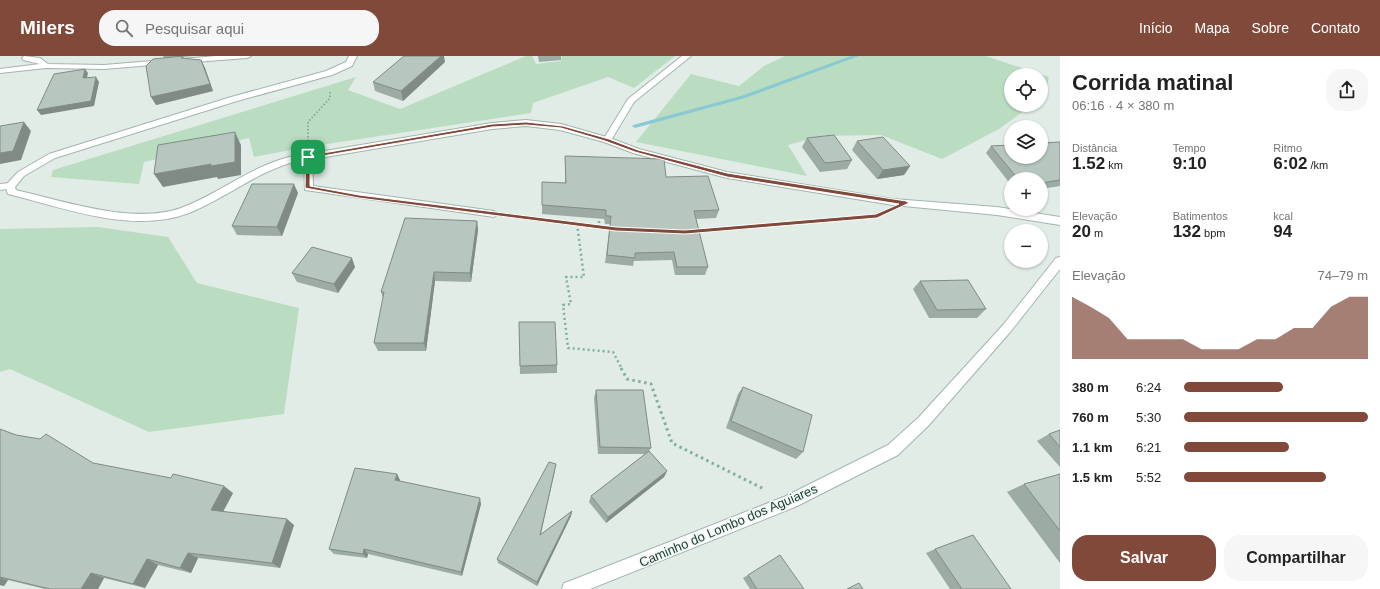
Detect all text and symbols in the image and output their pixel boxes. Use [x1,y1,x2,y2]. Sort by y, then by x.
search box [99,10,379,46]
text: Milers [20,17,75,38]
icon: search [113,17,135,39]
text: Pesquisar aqui [145,20,244,37]
text: Início [1139,20,1173,36]
text: Mapa [1195,20,1230,36]
text: Sobre [1252,20,1289,36]
text: Contato [1311,20,1360,36]
map controls [1004,68,1048,268]
button: locate [1004,68,1048,112]
button: share [1326,69,1368,111]
text: Corrida matinal [1072,70,1233,95]
text: 06:16 · 4 × 380 m [1072,98,1174,113]
button: layers [1004,120,1048,164]
pin [291,140,325,174]
text: Distância [1072,142,1117,154]
text: Tempo [1173,142,1206,154]
text: Ritmo [1273,142,1302,154]
icon: arrive [297,146,319,168]
text: 1.52 [1072,154,1105,173]
text: 9:10 [1173,154,1207,173]
text: 6:02 [1273,154,1307,173]
text: km [1105,159,1123,171]
text: /km [1307,159,1328,171]
button: + [1004,172,1048,216]
text: Elevação [1072,210,1117,222]
text: Batimentos [1173,210,1228,222]
text: kcal [1273,210,1293,222]
text: 20 [1072,222,1091,241]
text: 132 [1173,222,1201,241]
text: 94 [1273,222,1292,241]
button: − [1004,224,1048,268]
text: m [1091,227,1103,239]
text: bpm [1201,227,1226,239]
text: Elevação [1072,268,1125,283]
text: 74–79 m [1317,268,1368,283]
text: 380 m [1072,380,1109,395]
text: 6:24 [1136,380,1161,395]
text: 760 m [1072,410,1109,425]
text: 5:30 [1136,410,1161,425]
text: 1.1 km [1072,440,1112,455]
text: 6:21 [1136,440,1161,455]
text: 1.5 km [1072,470,1112,485]
text: 5:52 [1136,470,1161,485]
street label: Caminho do Lombo dos Aguiares [637,481,820,570]
button: Salvar [1072,535,1216,581]
button: Compartilhar [1224,535,1368,581]

